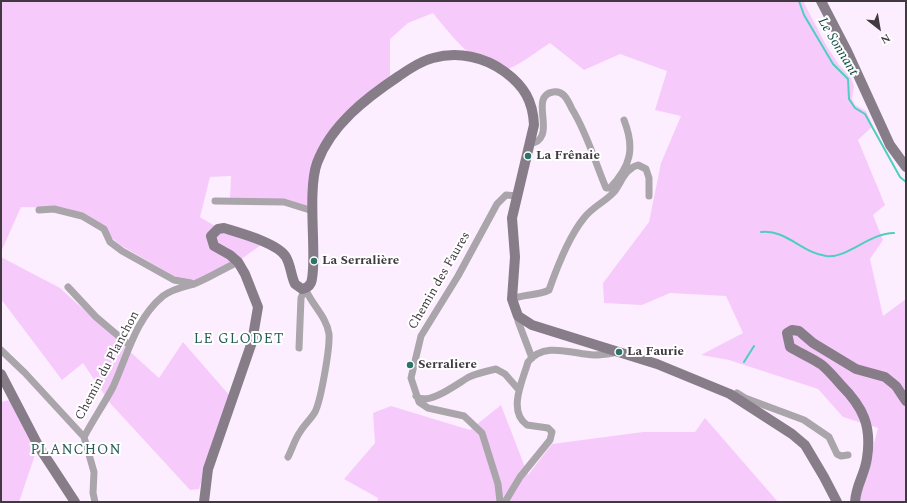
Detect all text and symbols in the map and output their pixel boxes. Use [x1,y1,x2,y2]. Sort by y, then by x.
north arrow [859,8,899,48]
water label: Le Sonnant [813,15,861,79]
text: N [877,29,894,48]
place label: La Frênaie [536,148,600,164]
marker: La Frênaie [523,151,533,161]
street label: Chemin des Faures [406,229,474,333]
place label: La Serralière [322,253,399,269]
marker: La Serralière [309,256,319,266]
street label: Chemin du Planchon [73,309,143,423]
district label: LE GLODET [194,332,284,348]
place label: La Faurie [627,344,684,360]
marker: La Faurie [614,347,624,357]
place label: Serraliere [418,357,477,373]
marker: Serraliere [405,360,415,370]
district label: PLANCHON [30,443,122,459]

